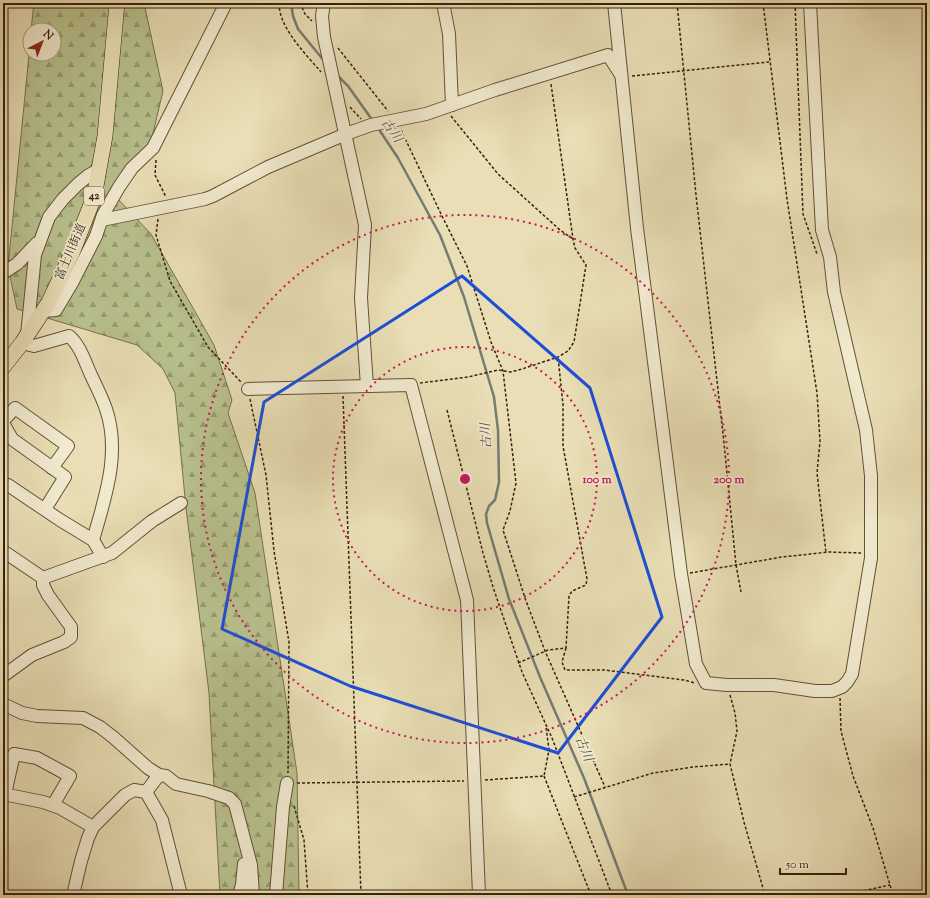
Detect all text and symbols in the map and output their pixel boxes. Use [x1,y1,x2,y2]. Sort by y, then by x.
north arrow [22,22,62,62]
text: N [39,26,57,44]
water label: 古川 [376,115,407,148]
road number: 42 [84,187,104,205]
street label: 富士川街道 [51,221,91,283]
water label: 古川 [477,421,497,449]
text: 100 m [581,471,612,489]
text: 200 m [714,471,744,489]
centre of rings [458,472,472,486]
water label: 古川 [570,734,597,766]
scale bar [780,850,846,876]
text: 50 m [785,856,809,874]

